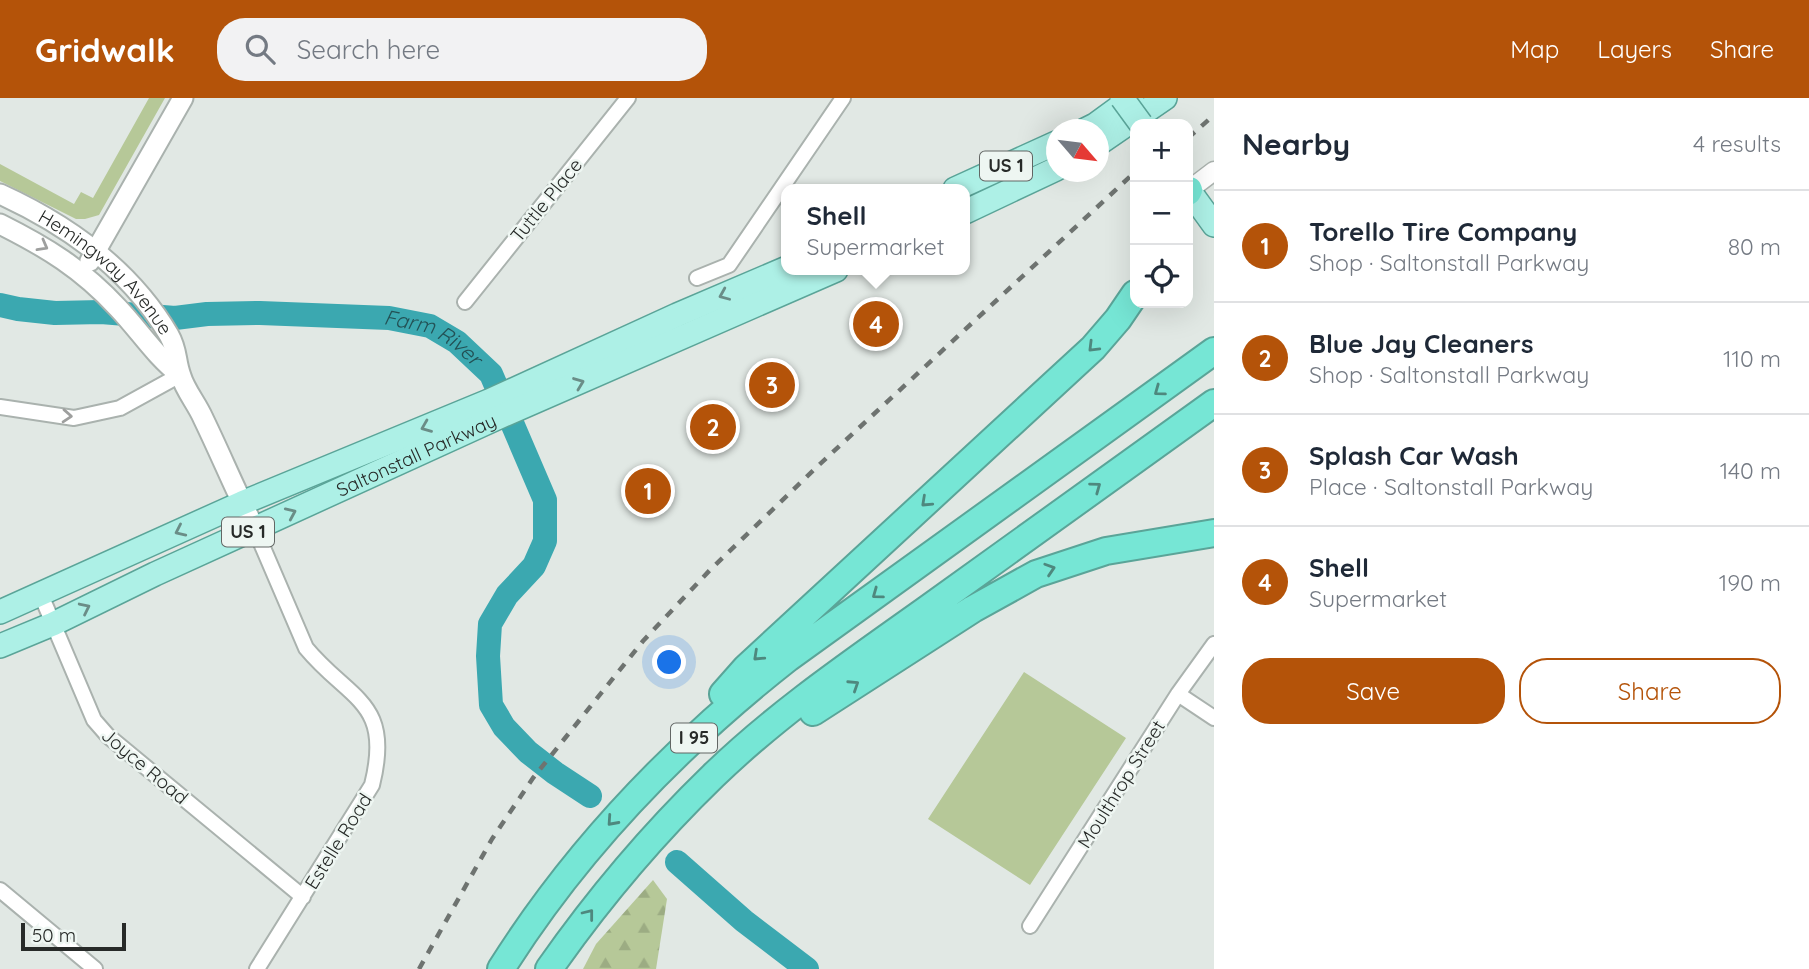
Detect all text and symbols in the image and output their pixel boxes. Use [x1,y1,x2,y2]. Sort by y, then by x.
search box [217,18,707,81]
text: Gridwalk [35,29,175,70]
icon: search [241,30,279,68]
text: Search here [297,33,440,66]
text: Map [1510,34,1559,64]
text: Layers [1597,34,1672,64]
text: Share [1710,34,1774,64]
north arrow [1046,119,1109,182]
map controls [1130,119,1193,308]
button: + [1130,119,1193,182]
text: Nearby [1242,125,1350,163]
text: 4 results [1693,129,1781,158]
road number: US 1 [980,152,1032,180]
street label: Tuttle Place [505,153,587,247]
button: − [1130,182,1193,245]
popup [781,184,970,275]
text: Shell [806,199,867,232]
street label: Hemingway Avenue [34,204,178,339]
text: Torello Tire Company [1309,215,1577,248]
text: Supermarket [806,232,945,261]
text: 1 [1261,232,1269,261]
text: 80 m [1728,232,1781,261]
one-way arrow [35,238,48,251]
button: locate [1130,245,1193,308]
text: Shop · Saltonstall Parkway [1309,248,1589,277]
one-way arrow [719,287,732,301]
pin: 4 [853,298,899,350]
water label: Farm River [382,303,490,373]
text: Blue Jay Cleaners [1309,327,1533,360]
one-way arrow [1088,339,1101,352]
text: 2 [1258,344,1272,373]
text: 110 m [1723,344,1781,373]
pin: 3 [749,359,795,411]
text: Shop · Saltonstall Parkway [1309,360,1589,389]
one-way arrow [573,378,585,392]
one-way arrow [1154,383,1167,395]
pin: 2 [690,401,736,453]
one-way arrow [62,408,73,423]
street label: Saltonstall Parkway [332,408,500,502]
one-way arrow [421,419,433,433]
text: Splash Car Wash [1309,439,1519,472]
text: 3 [1259,456,1271,485]
text: 140 m [1720,456,1781,485]
pin: 1 [625,465,671,517]
text: Place · Saltonstall Parkway [1309,472,1593,501]
one-way arrow [1088,483,1101,495]
one-way arrow [921,493,934,506]
one-way arrow [284,507,296,521]
road number: US 1 [222,518,274,546]
one-way arrow [174,523,187,537]
text: Shell [1309,551,1369,584]
one-way arrow [1043,563,1055,577]
text: 4 [1258,568,1272,597]
text: 190 m [1719,568,1781,597]
text: Supermarket [1309,584,1447,613]
one-way arrow [872,585,885,598]
one-way arrow [78,602,90,616]
your location [652,645,686,679]
one-way arrow [753,647,766,660]
button: Save [1242,658,1505,724]
button: Share [1519,658,1781,724]
one-way arrow [847,681,860,694]
street label: Moulthrop Street [1072,715,1170,853]
street label: Joyce Road [97,723,193,809]
road number: I 95 [671,724,717,752]
street label: Estelle Road [299,789,377,893]
one-way arrow [608,813,621,826]
one-way arrow [581,909,594,922]
scale bar [21,920,126,952]
text: 50 m [32,923,76,947]

